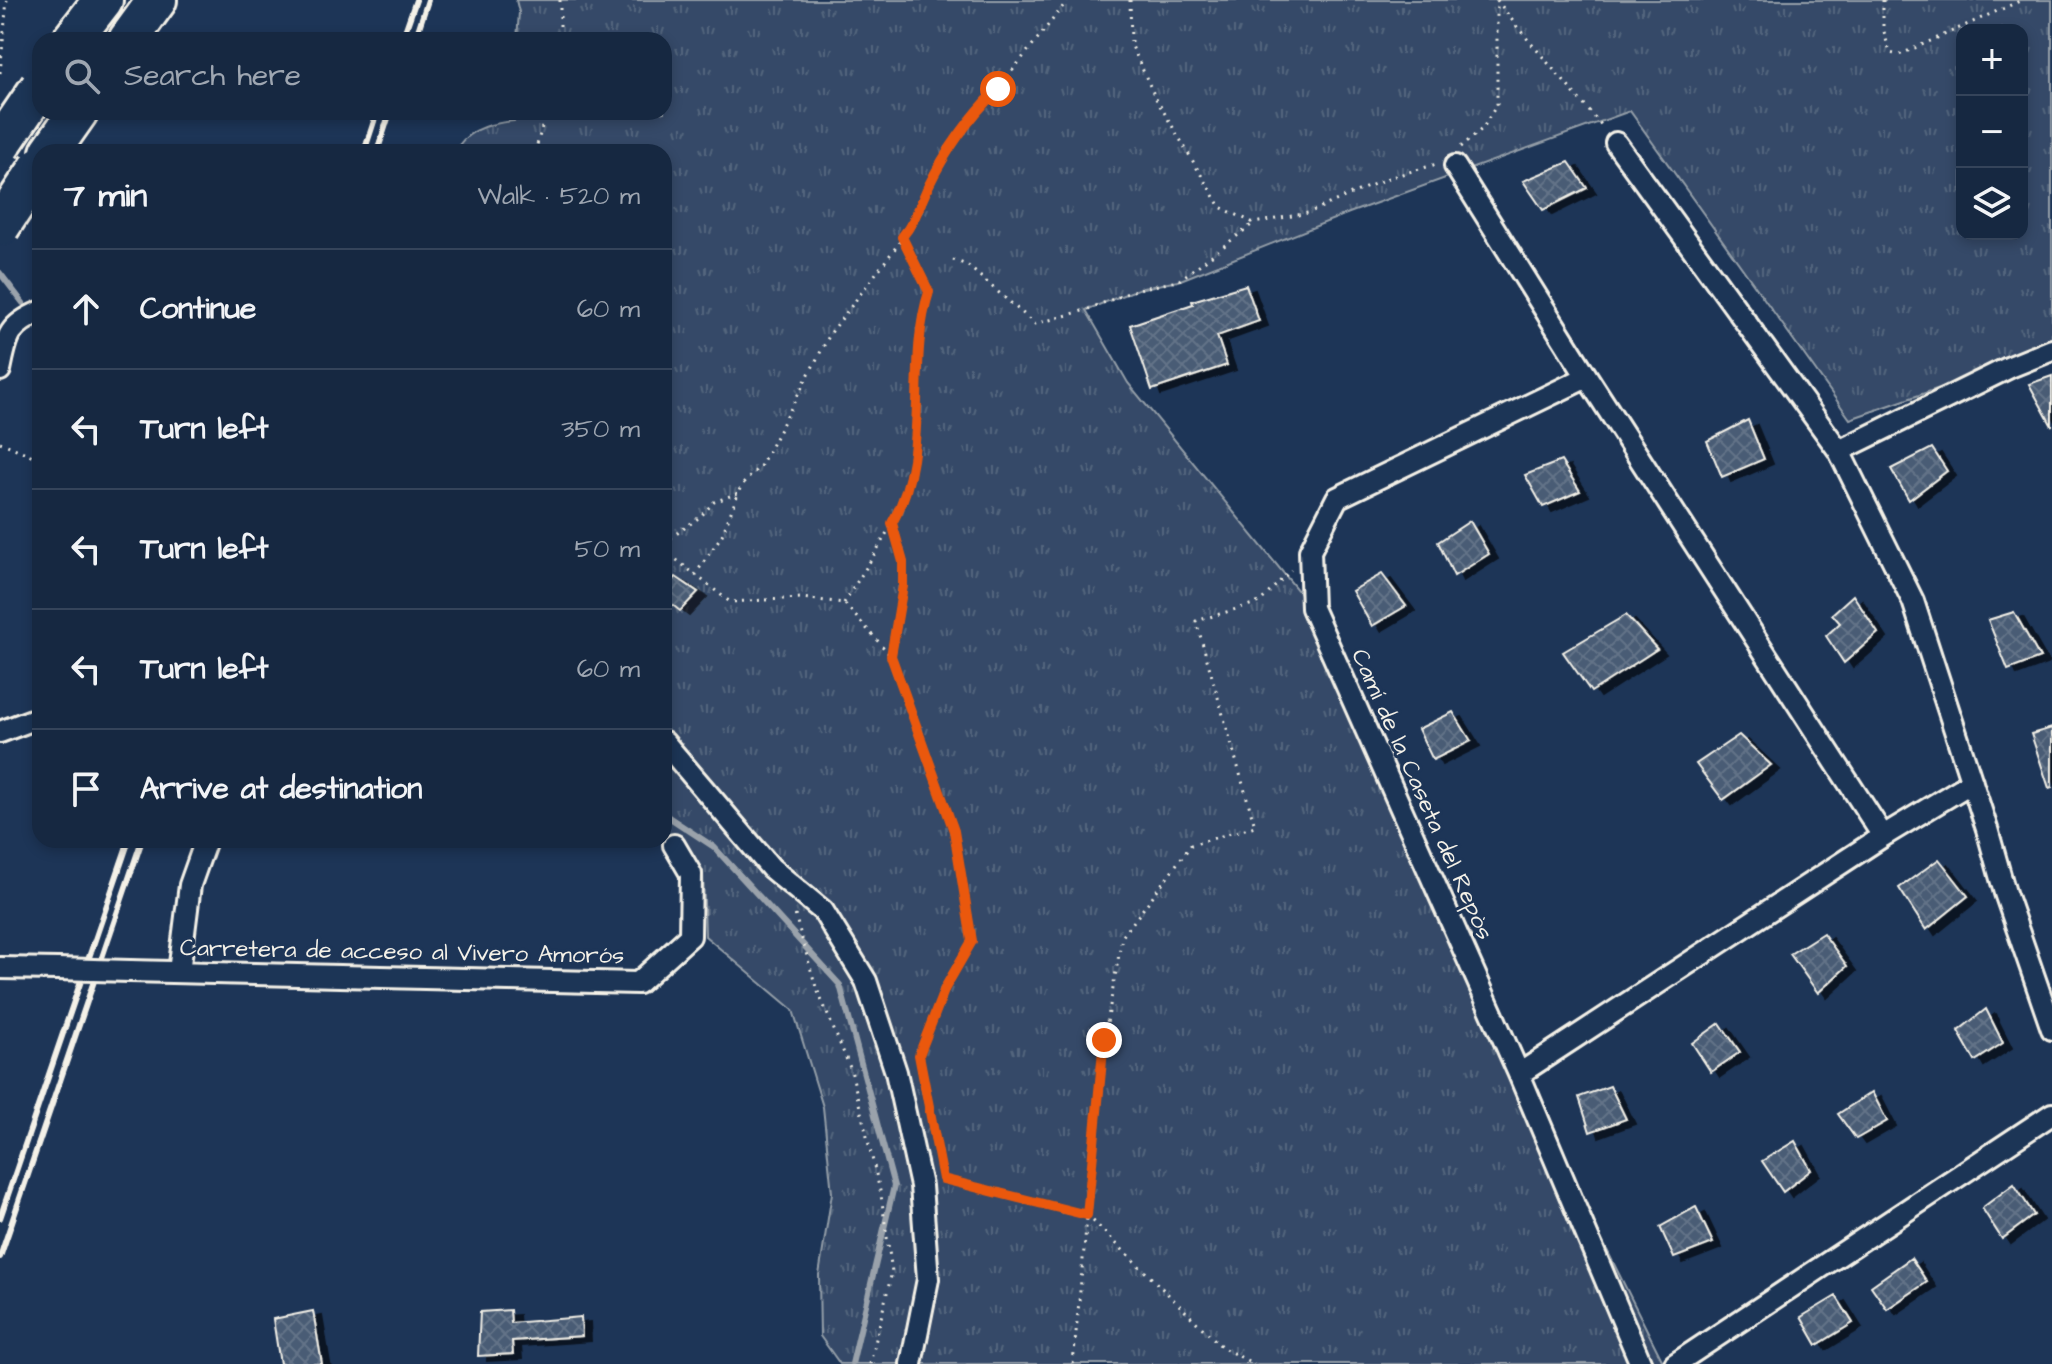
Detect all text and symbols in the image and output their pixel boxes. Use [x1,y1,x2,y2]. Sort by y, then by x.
map controls [1956,24,2028,240]
button: + [1956,24,2028,96]
search box [32,32,672,120]
icon: search [60,54,104,98]
text: Search here [124,55,301,97]
route start [980,71,1016,107]
button: − [1956,96,2028,168]
button: layers [1956,168,2028,240]
text: 7 min [64,172,147,220]
text: Walk · 520 m [477,178,640,214]
icon: ahead [64,287,108,331]
text: Continue [140,288,256,330]
text: 60 m [577,291,640,327]
icon: left [64,407,108,451]
text: Turn left [140,408,268,450]
text: 350 m [561,411,640,447]
icon: left [64,527,108,571]
text: Turn left [140,528,268,570]
text: 50 m [575,531,640,567]
street label: Camí de la Caseta del Repòs [1342,644,1502,945]
icon: left [64,647,108,691]
text: Turn left [140,648,268,690]
text: 60 m [577,651,640,687]
icon: arrive [64,767,108,811]
text: Arrive at destination [140,768,422,810]
street label: Carretera de acceso al Vivero Amorós [179,931,624,973]
route end [1086,1022,1122,1058]

